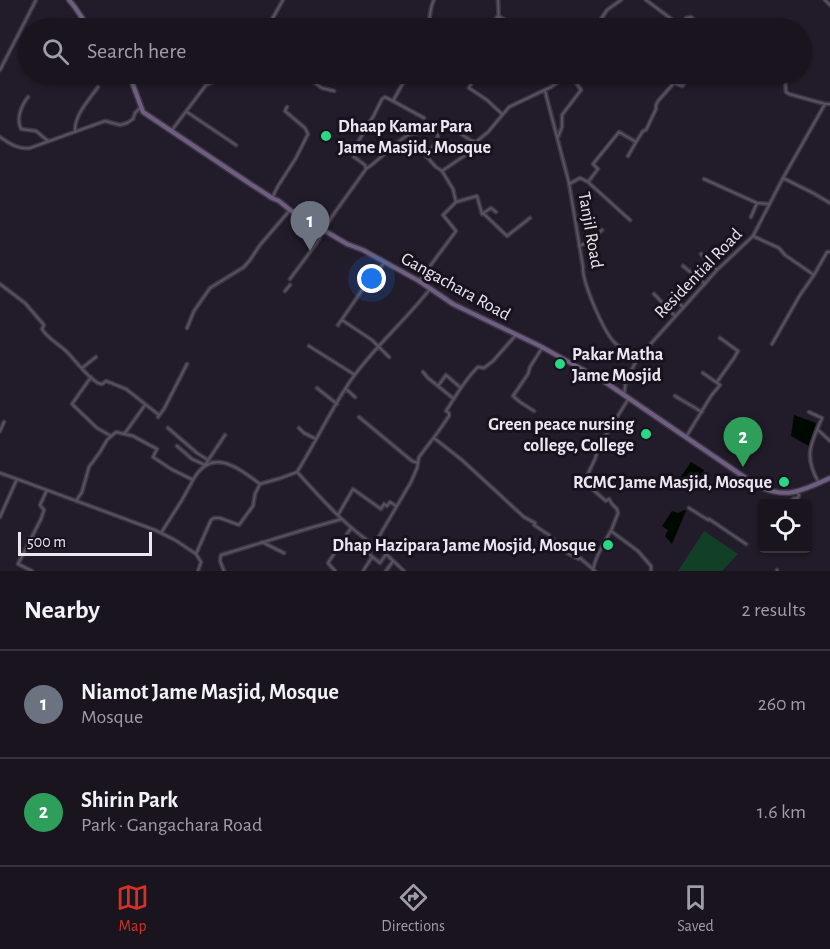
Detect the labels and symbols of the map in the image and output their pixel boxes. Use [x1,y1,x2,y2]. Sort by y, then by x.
place label: Dhaap Kamar Para Jame Masjid, Mosque [338,118,491,157]
marker: Dhaap Kamar Para Jame Masjid, Mosque [319,129,333,143]
street label: Tanjil Road [574,190,606,270]
pin: 1 [290,202,330,251]
street label: Residential Road [652,225,746,322]
street label: Gangachara Road [398,249,513,324]
your location [357,264,386,293]
place label: Pakar Matha Jame Mosjid [572,346,664,385]
marker: Pakar Matha Jame Mosjid [553,357,567,371]
place label: Green peace nursing college, College [488,416,635,455]
pin: 2 [724,418,762,467]
marker: Green peace nursing college, College [639,427,653,441]
place label: RCMC Jame Masjid, Mosque [573,474,772,492]
marker: RCMC Jame Masjid, Mosque [777,475,791,489]
scale bar [18,529,152,556]
place label: Dhap Hazipara Jame Mosjid, Mosque [332,537,596,555]
marker: Dhap Hazipara Jame Mosjid, Mosque [601,538,615,552]

